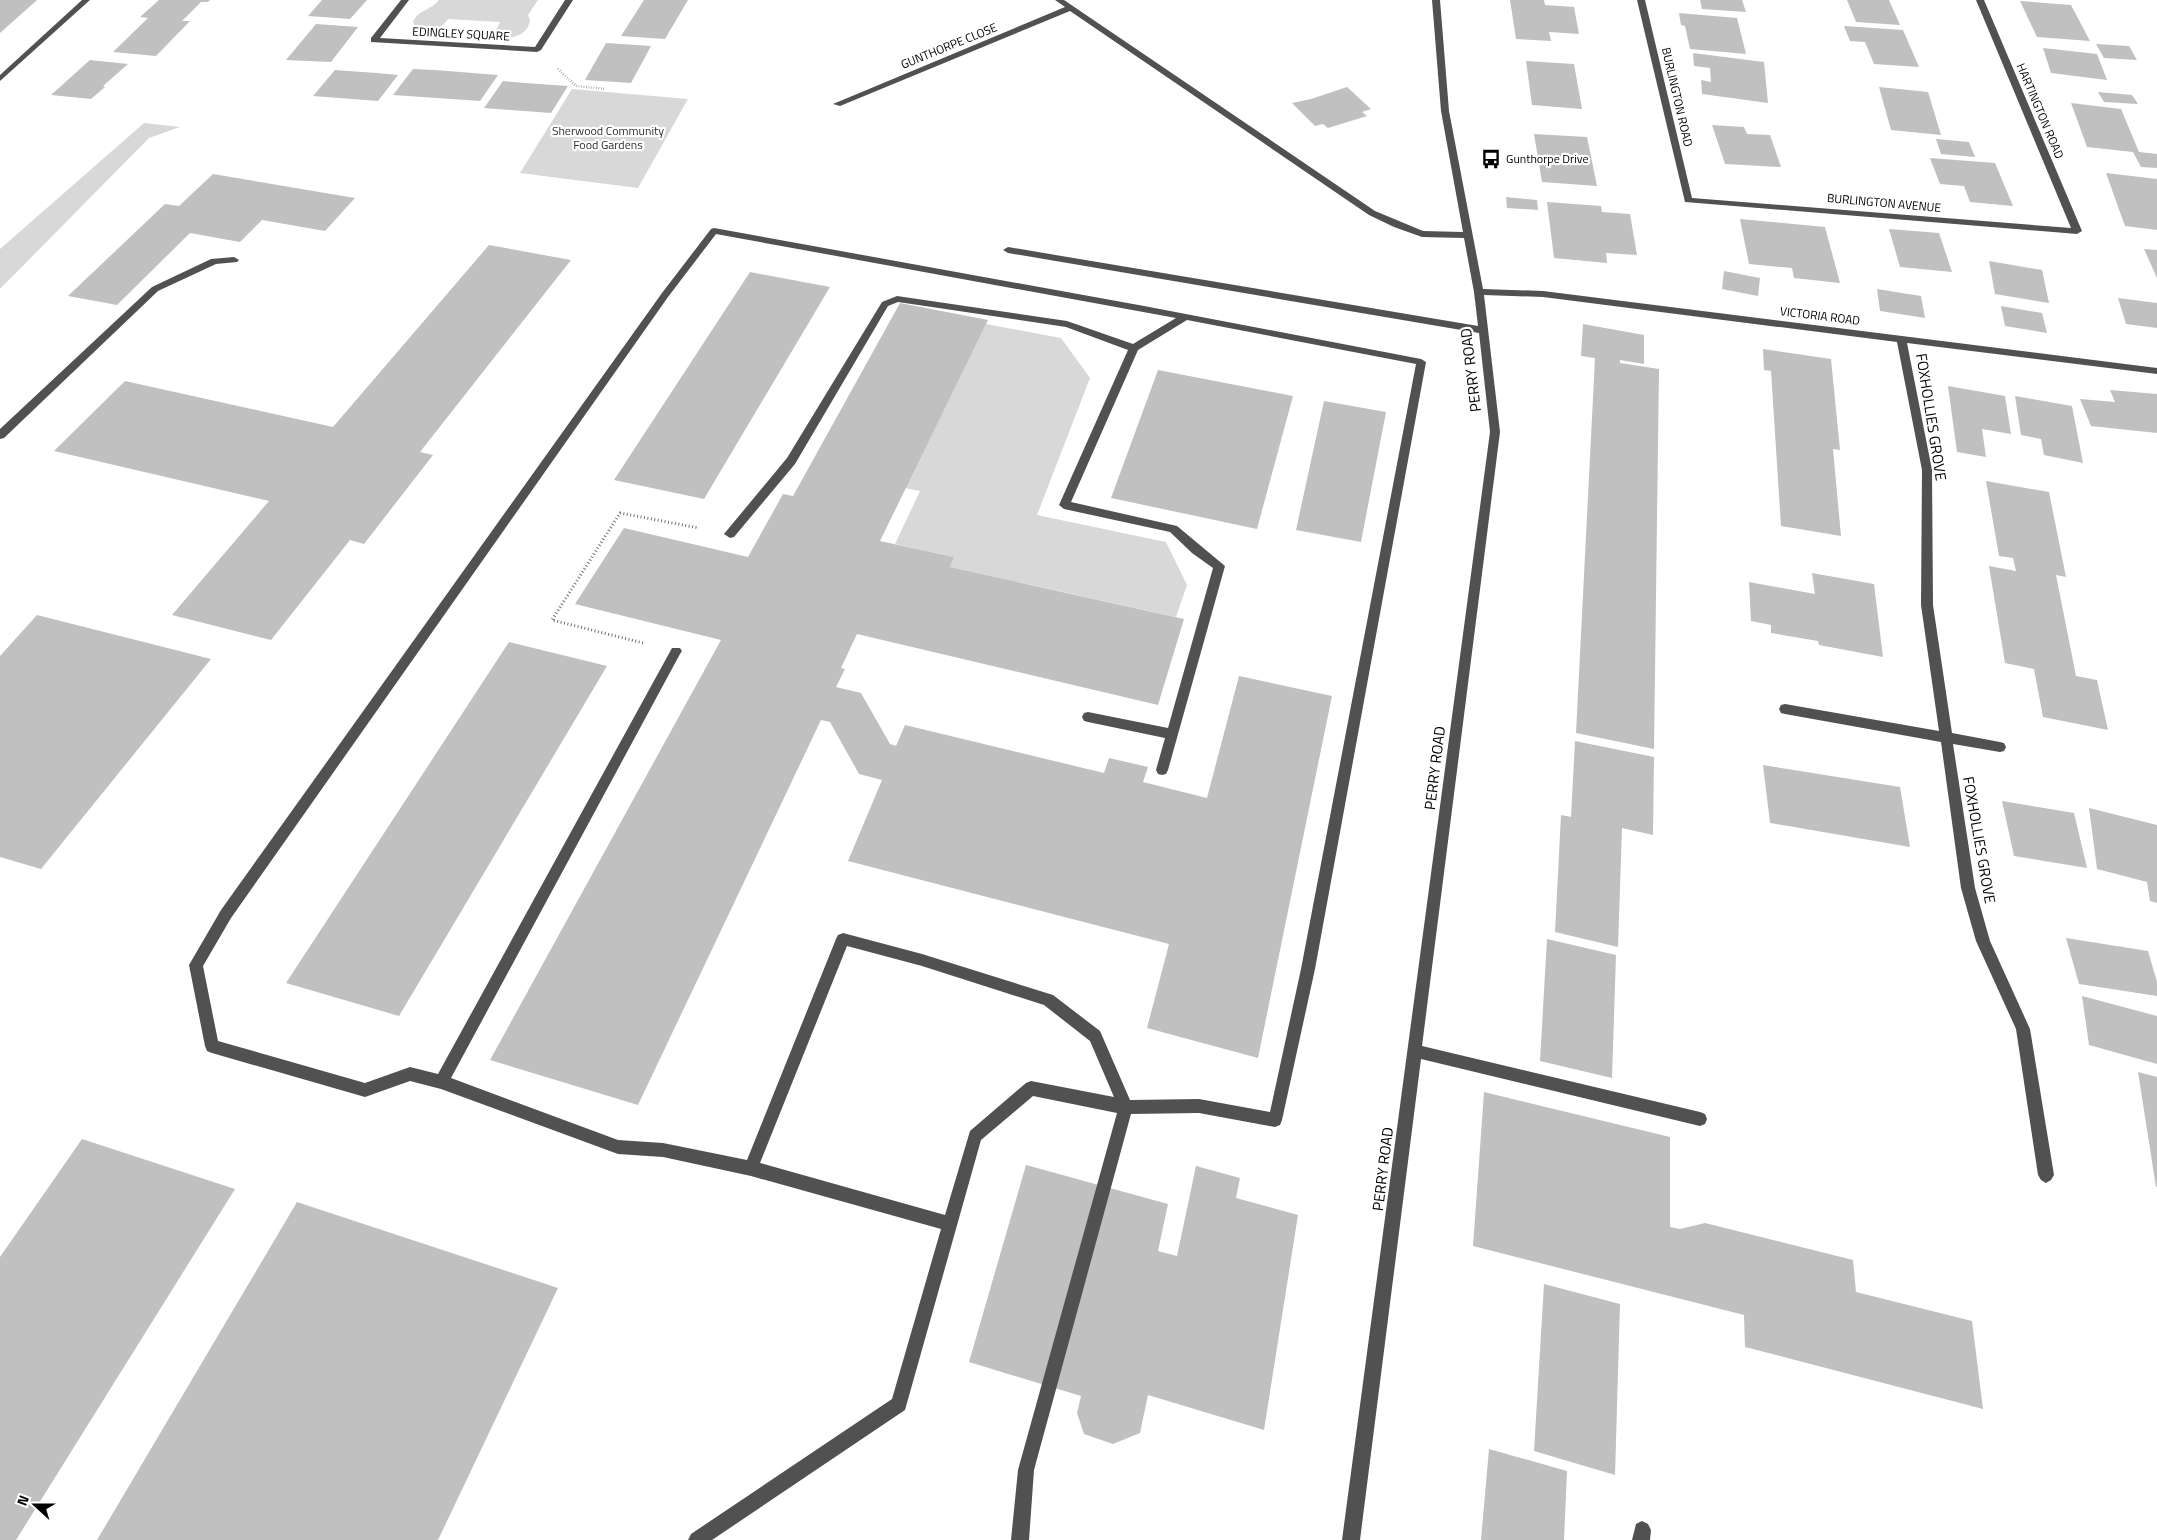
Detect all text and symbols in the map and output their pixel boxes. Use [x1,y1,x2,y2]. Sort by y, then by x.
street label: GUNTHORPE CLOSE [898,17,1000,74]
street label: EDINGLEY SQUARE [412,21,511,46]
street label: BURLINGTON ROAD [1657,45,1698,149]
street label: HARTINGTON ROAD [2012,60,2069,162]
park label: Sherwood Community Food Gardens [552,121,664,154]
bus stop icon: Gunthorpe Drive [1480,148,1502,170]
place label: Gunthorpe Drive [1506,149,1589,168]
street label: BURLINGTON AVENUE [1826,188,1942,217]
street label: VICTORIA ROAD [1779,301,1862,330]
street label: PERRY ROAD [1454,327,1487,413]
street label: FOXHOLLIES GROVE [1910,352,1953,482]
street label: PERRY ROAD [1418,725,1451,811]
street label: FOXHOLLIES GROVE [1957,775,2002,905]
street label: PERRY ROAD [1366,1126,1399,1212]
north arrow [10,1480,60,1530]
text: N [11,1492,34,1508]

